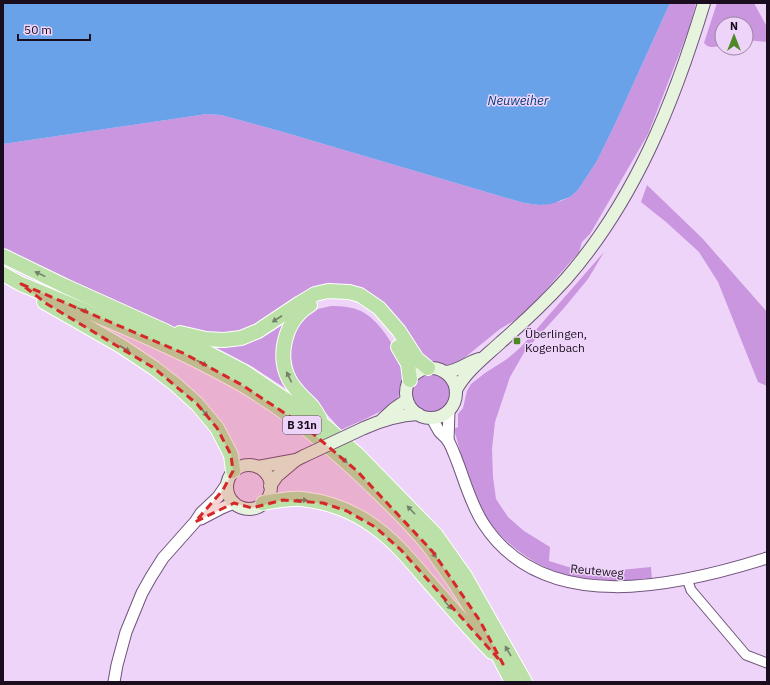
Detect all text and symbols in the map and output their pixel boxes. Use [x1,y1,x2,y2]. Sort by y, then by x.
scale bar [18,16,90,42]
north arrow [714,16,754,56]
text: N [730,19,738,33]
text: 50 m [24,22,52,37]
water label: Neuweiher [488,92,550,109]
one-way arrow [35,271,46,277]
one-way arrow [77,308,89,314]
one-way arrow [271,315,282,323]
place label: Überlingen, Kogenbach [525,326,587,355]
marker: Überlingen, Kogenbach [512,336,522,346]
one-way arrow [120,345,130,353]
one-way arrow [196,360,207,366]
one-way arrow [285,370,291,382]
one-way arrow [199,407,208,417]
road number: B 31n [283,416,321,434]
one-way arrow [338,455,349,464]
one-way arrow [296,496,308,503]
one-way arrow [406,505,416,515]
one-way arrow [429,547,438,558]
street label: Reuteweg [570,561,625,580]
one-way arrow [444,599,453,610]
one-way arrow [505,645,512,657]

